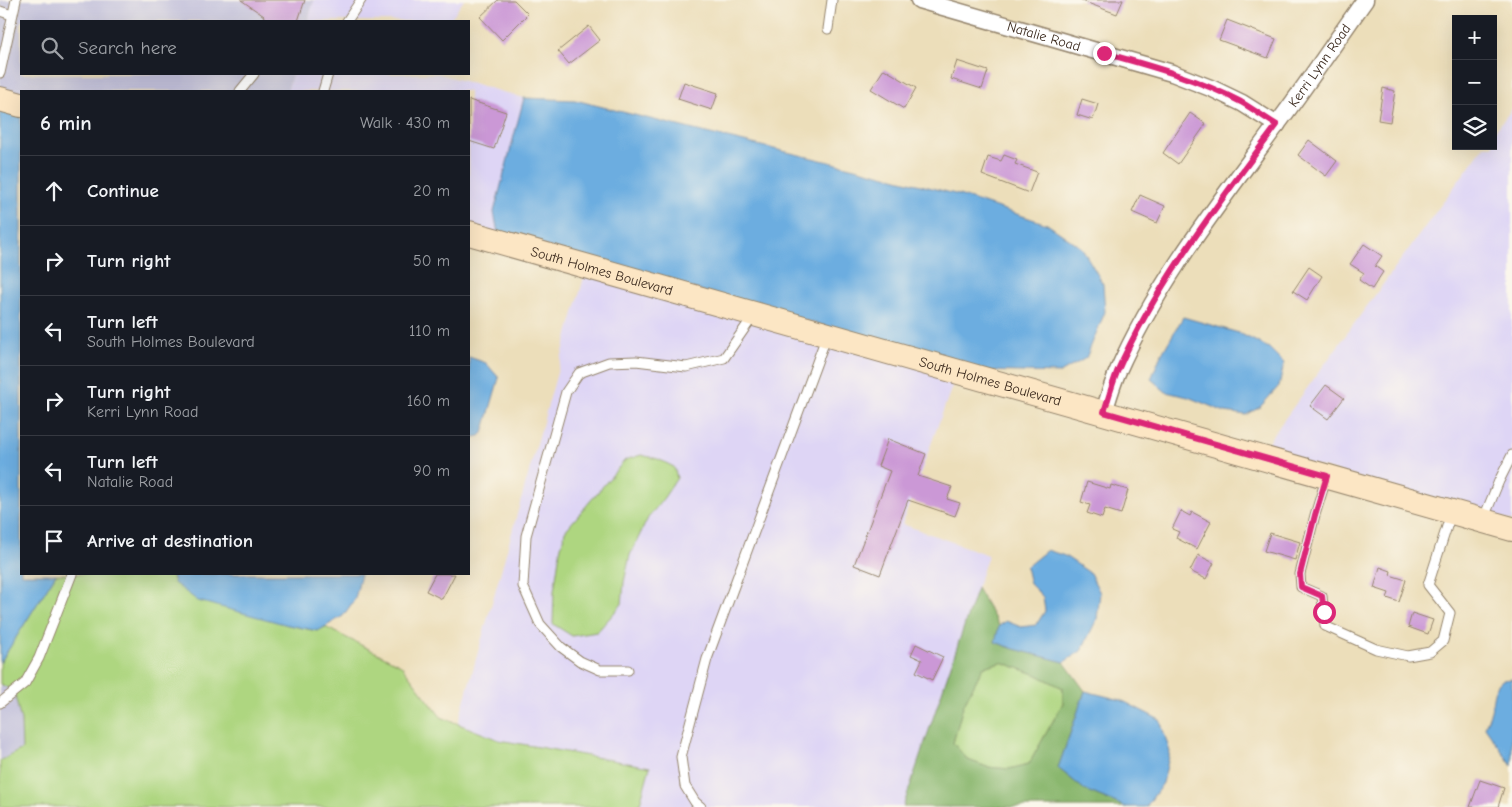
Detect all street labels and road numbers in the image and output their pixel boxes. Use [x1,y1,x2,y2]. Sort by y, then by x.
street label: Natalie Road [1005,17,1083,55]
street label: Kerri Lynn Road [1284,20,1354,110]
street label: South Holmes Boulevard [529,242,675,299]
street label: South Holmes Boulevard [917,353,1063,409]

